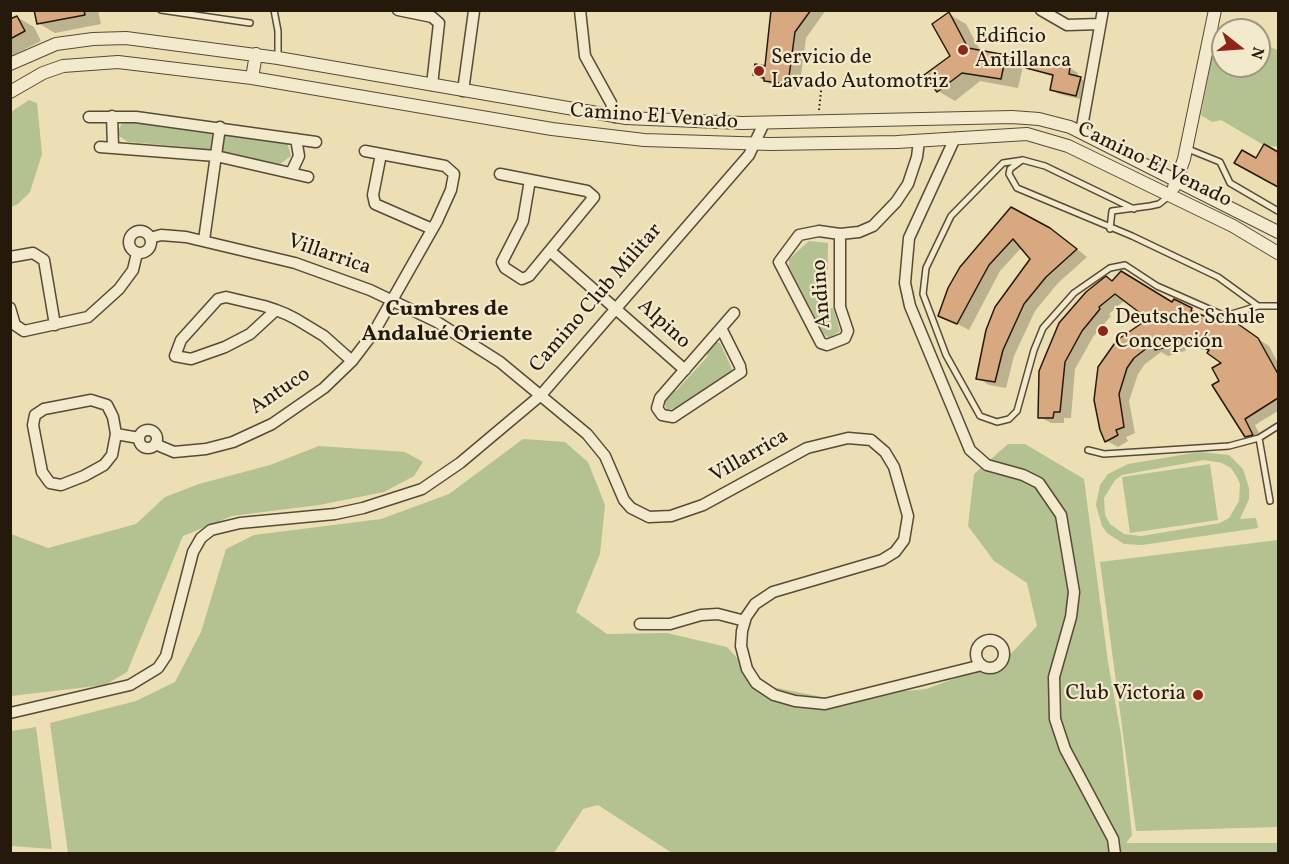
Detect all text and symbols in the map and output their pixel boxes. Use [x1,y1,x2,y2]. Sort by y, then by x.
north arrow [1211,18,1271,78]
place label: Edificio Antillanca [975,25,1071,75]
marker: Edificio Antillanca [956,43,970,57]
text: N [1244,44,1269,61]
place label: Servicio de Lavado Automotriz [771,46,949,96]
marker: Servicio de Lavado Automotriz [752,64,766,78]
street label: Camino El Venado [569,100,739,136]
street label: Camino El Venado [1073,118,1235,214]
street label: Camino Club Militar [525,219,669,379]
street label: Villarrica [284,230,374,282]
street label: Andino [808,259,838,329]
street label: Alpino [631,295,695,355]
district label: Cumbres de Andalué Oriente [362,298,532,350]
place label: Deutsche Schule Concepción [1115,306,1265,356]
marker: Deutsche Schule Concepción [1096,324,1110,338]
street label: Antuco [246,363,316,421]
street label: Villarrica [706,424,794,490]
place label: Club Victoria [1066,682,1186,708]
marker: Club Victoria [1191,688,1205,702]

